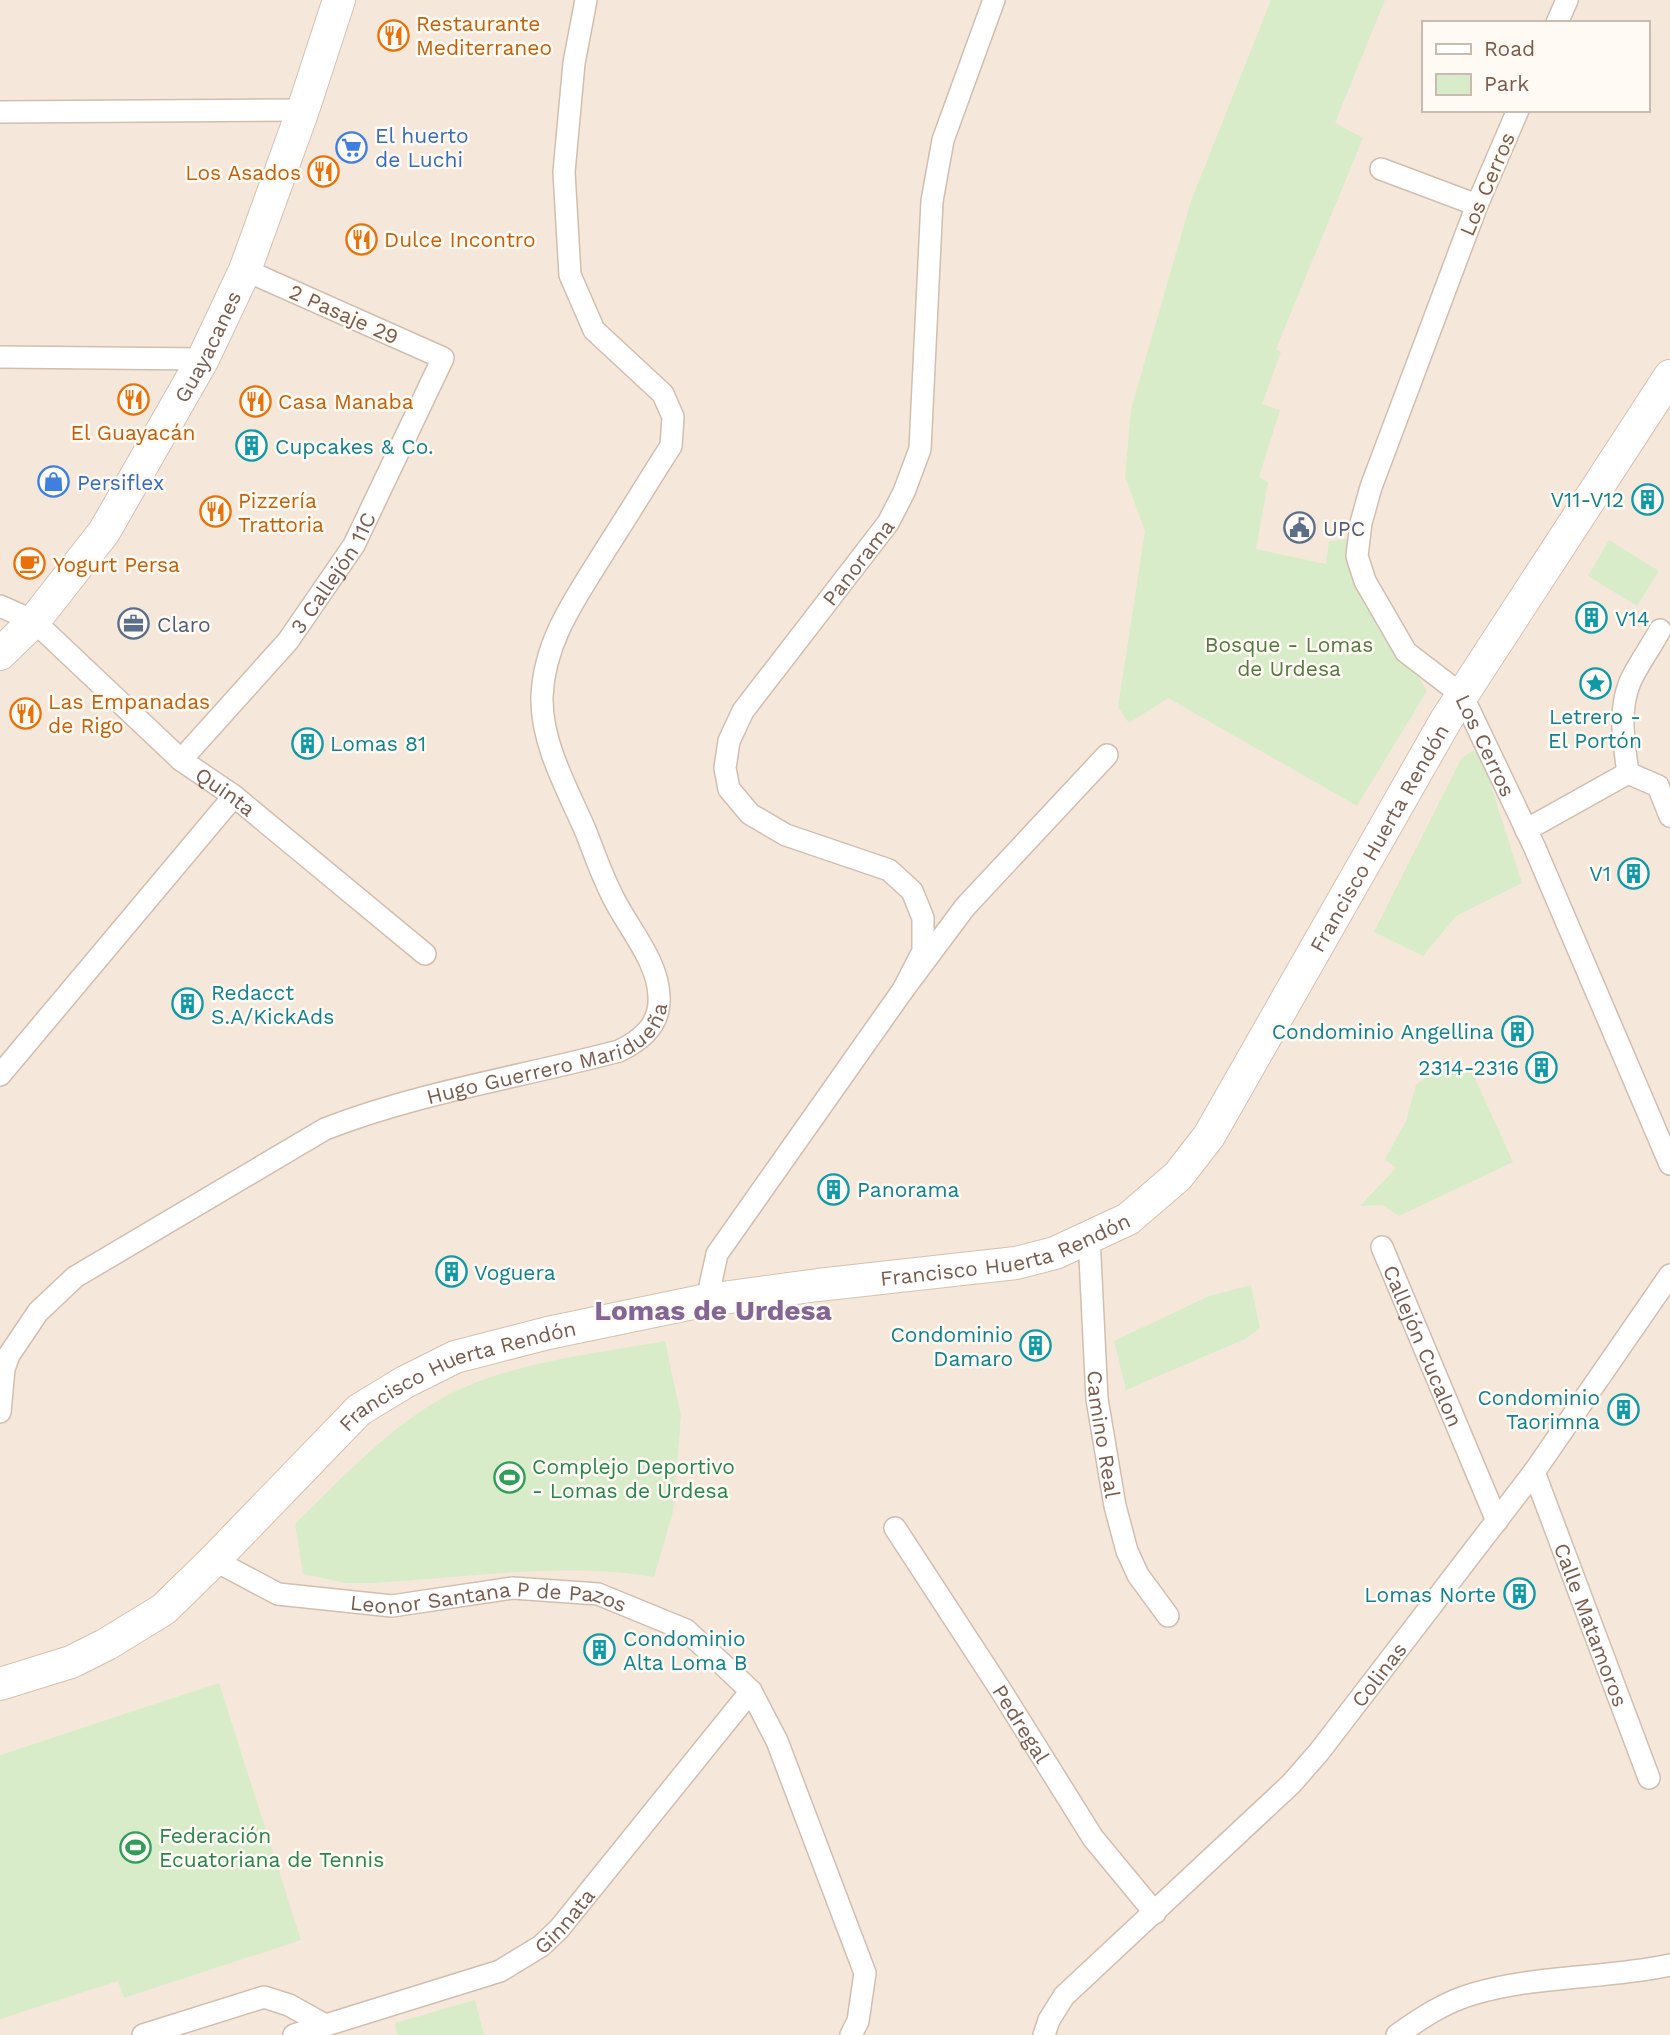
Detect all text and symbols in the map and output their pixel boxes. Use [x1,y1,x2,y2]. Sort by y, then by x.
place label: Restaurante Mediterraneo [416,11,552,60]
restaurant icon: Restaurante Mediterraneo [376,18,410,52]
legend [1422,21,1649,112]
text: Road [1484,36,1535,61]
text: Park [1484,71,1529,96]
place label: El huerto de Luchi [375,123,469,172]
street label: Los Cerros [1454,128,1520,240]
supermarket icon: El huerto de Luchi [335,130,369,164]
restaurant icon: Los Asados [307,155,341,189]
place label: Los Asados [185,160,301,185]
restaurant icon: Dulce Incontro [344,222,378,256]
place label: Dulce Incontro [384,227,536,252]
street label: 2 Pasaje 29 [285,279,403,349]
street label: Guayacanes [168,287,246,407]
restaurant icon: El Guayacán [116,383,150,417]
restaurant icon: Casa Manaba [238,384,272,418]
place label: Casa Manaba [278,389,414,414]
place label: El Guayacán [71,420,195,445]
building icon: Cupcakes & Co. [235,429,269,463]
place label: Cupcakes & Co. [275,434,433,459]
shop icon: Persiflex [37,465,71,499]
place label: Persiflex [77,470,164,495]
building icon: V11-V12 [1630,482,1664,516]
place label: V11-V12 [1550,487,1624,512]
place label: Pizzería Trattoria [238,488,324,537]
restaurant icon: Pizzería Trattoria [198,495,232,529]
street label: 3 Callejón 11C [285,508,380,638]
public building icon: UPC [1283,511,1317,545]
street label: Panorama [817,514,899,610]
place label: UPC [1323,516,1365,541]
cafe icon: Yogurt Persa [13,547,47,581]
place label: Yogurt Persa [53,552,180,577]
building icon: V14 [1575,601,1609,635]
place label: V14 [1615,606,1650,631]
office icon: Claro [117,607,151,641]
place label: Claro [157,612,211,637]
park label: Bosque - Lomas de Urdesa [1205,632,1373,681]
place icon: Letrero - El Portón [1578,667,1612,701]
place label: Las Empanadas de Rigo [48,689,210,738]
street label: Los Cerros [1451,690,1521,800]
restaurant icon: Las Empanadas de Rigo [8,696,42,730]
place label: Letrero - El Portón [1548,704,1642,753]
street label: Francisco Huerta Rendón [1304,719,1454,956]
building icon: Lomas 81 [290,726,324,760]
place label: Lomas 81 [330,731,426,756]
street label: Quinta [191,761,261,821]
building icon: V1 [1617,856,1651,890]
place label: V1 [1589,861,1611,886]
place label: Redacct S.A/KickAds [211,980,334,1029]
building icon: Redacct S.A/KickAds [171,987,205,1021]
street label: Hugo Guerrero Maridueña [424,1001,672,1109]
building icon: Condominio Angellina [1500,1014,1534,1048]
place label: Condominio Angellina [1272,1019,1494,1044]
building icon: 2314-2316 [1525,1050,1559,1084]
place label: 2314-2316 [1418,1055,1519,1080]
building icon: Panorama [817,1172,851,1206]
place label: Panorama [857,1177,959,1202]
street label: Francisco Huerta Rendón [879,1207,1134,1291]
building icon: Voguera [434,1255,468,1289]
place label: Voguera [474,1260,556,1285]
street label: Callejón Cucalon [1378,1261,1468,1430]
district label: Lomas de Urdesa [594,1294,832,1327]
street label: Francisco Huerta Rendón [333,1315,578,1436]
place label: Condominio Damaro [890,1322,1013,1371]
building icon: Condominio Damaro [1019,1329,1053,1363]
street label: Camino Real [1083,1370,1126,1500]
place label: Condominio Taorimna [1477,1385,1600,1434]
building icon: Condominio Taorimna [1606,1392,1640,1426]
place label: Complejo Deportivo - Lomas de Urdesa [532,1454,735,1503]
sports icon: Complejo Deportivo - Lomas de Urdesa [492,1461,526,1495]
street label: Calle Matamoros [1549,1539,1633,1710]
street label: Leonor Santana P de Pazos [349,1575,631,1619]
building icon: Lomas Norte [1502,1577,1536,1611]
place label: Lomas Norte [1364,1582,1496,1607]
place label: Condominio Alta Loma B [623,1626,747,1675]
building icon: Condominio Alta Loma B [583,1633,617,1667]
street label: Colinas [1346,1637,1411,1712]
street label: Pedregal [988,1680,1056,1768]
place label: Federación Ecuatoriana de Tennis [159,1823,384,1872]
sports icon: Federación Ecuatoriana de Tennis [119,1830,153,1864]
street label: Ginnata [529,1883,600,1959]

